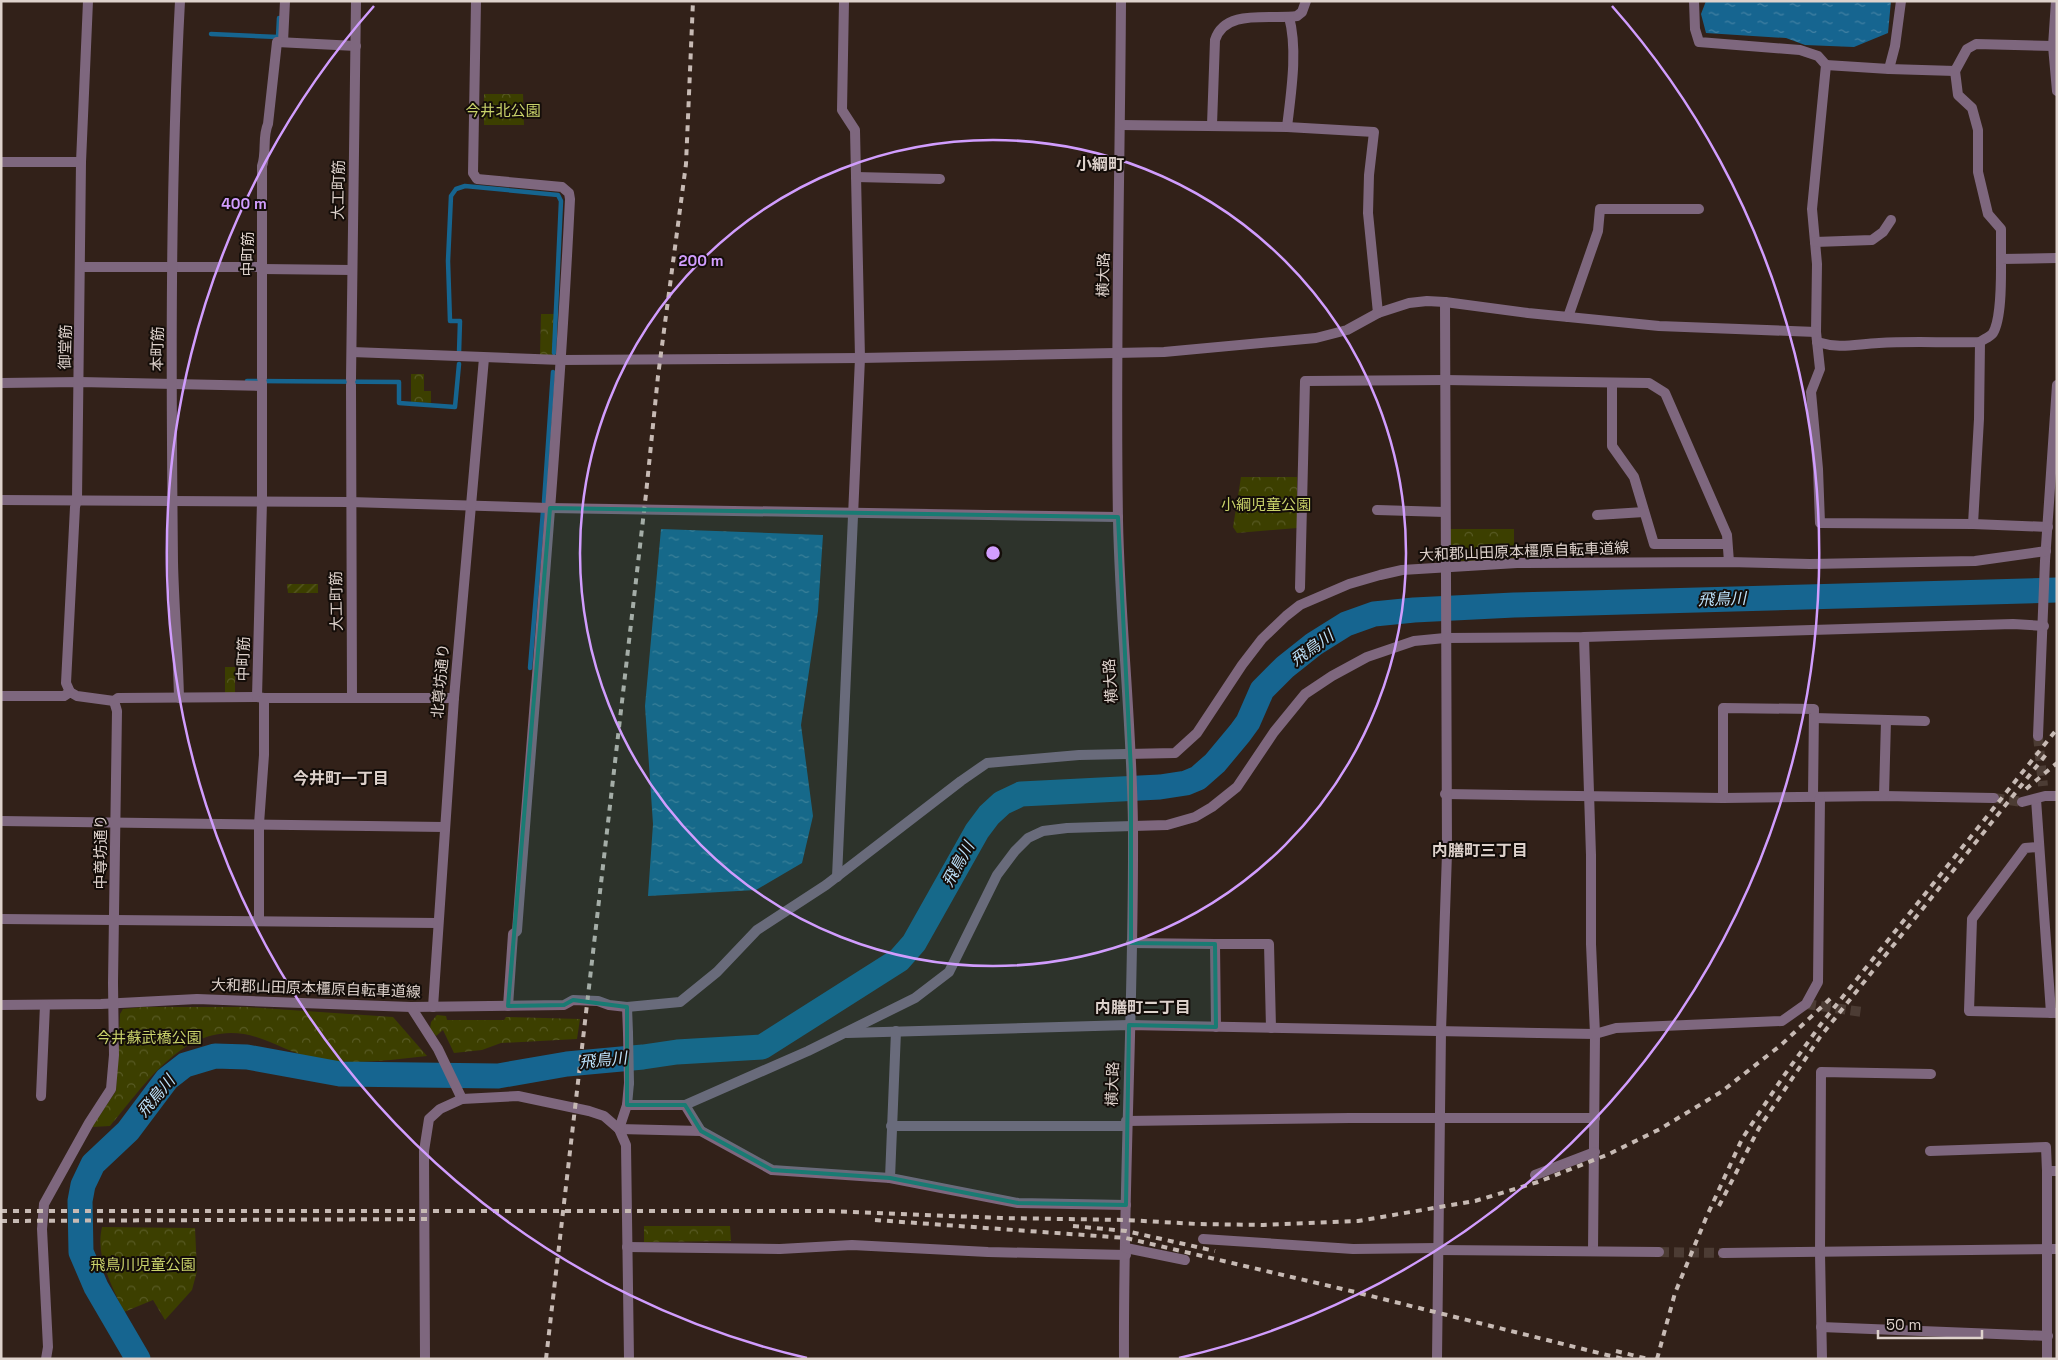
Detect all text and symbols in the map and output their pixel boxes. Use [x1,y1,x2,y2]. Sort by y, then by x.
park label: 今井北公園 [465,101,541,120]
district label: 小綱町 [1076,154,1124,175]
street label: 大工町筋 [328,160,348,220]
text: 400 m [221,194,267,213]
street label: 中町筋 [238,231,257,277]
text: 200 m [679,251,723,270]
street label: 横大路 [1093,252,1113,298]
street label: 御堂筋 [55,324,75,370]
street label: 本町筋 [147,326,167,372]
park label: 小綱児童公園 [1221,495,1311,514]
street label: 大和郡山田原本橿原自転車道線 [1419,538,1629,564]
centre of rings [984,544,1002,562]
street label: 大工町筋 [326,571,346,631]
water label: 飛鳥川 [1698,588,1748,610]
water label: 飛鳥川 [1286,624,1339,671]
street label: 中町筋 [233,636,253,682]
street label: 北尊坊通り [427,643,453,719]
street label: 横大路 [1099,658,1121,704]
district label: 今井町一丁目 [293,768,389,789]
street label: 中尊坊通り [91,814,110,890]
water label: 飛鳥川 [937,836,980,890]
district label: 内膳町三丁目 [1432,840,1528,861]
street label: 大和郡山田原本橿原自転車道線 [211,975,421,1001]
district label: 内膳町二丁目 [1095,997,1191,1018]
park label: 今井蘇武橋公園 [96,1028,202,1047]
water label: 飛鳥川 [578,1047,630,1073]
street label: 横大路 [1102,1061,1122,1107]
water label: 飛鳥川 [133,1069,181,1121]
park label: 飛鳥川児童公園 [90,1255,196,1274]
scale bar [1878,1308,1982,1340]
text: 50 m [1886,1315,1921,1334]

